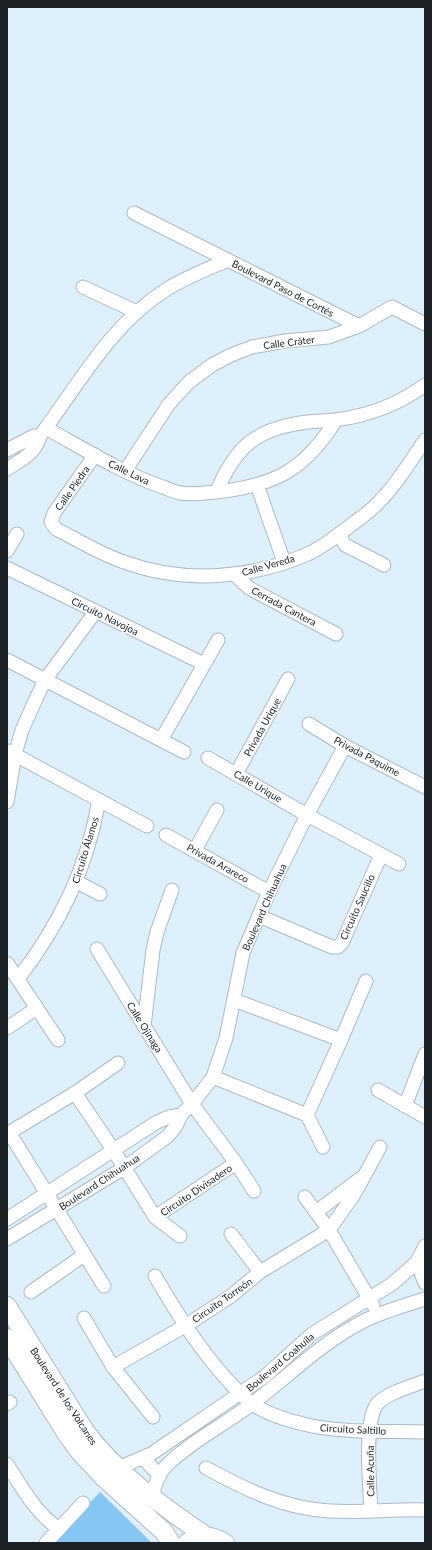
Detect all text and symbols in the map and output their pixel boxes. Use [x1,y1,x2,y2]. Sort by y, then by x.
street label: Boulevard Paso de Cortés [230,257,336,319]
street label: Calle Cráter [263,333,316,351]
street label: Calle Lava [106,457,152,487]
street label: Calle Piedra [52,463,92,513]
street label: Calle Vereda [240,552,296,578]
street label: Cerrada Cantera [250,584,318,628]
street label: Circuito Navojoa [70,595,141,637]
street label: Privada Urique [241,696,283,758]
street label: Privada Paquime [332,734,402,778]
street label: Calle Urique [232,767,284,805]
street label: Circuito Álamos [69,815,101,885]
street label: Privada Arareco [185,841,251,885]
street label: Boulevard Chihuahua [239,862,289,952]
street label: Circuito Saucillo [337,872,377,942]
street label: Calle Ojinaga [125,999,165,1055]
street label: Boulevard Chihuahua [56,1151,142,1213]
street label: Circuito Divisadero [158,1161,234,1218]
street label: Circuito Torreón [190,1275,254,1325]
street label: Boulevard Coahuila [244,1330,316,1394]
street label: Boulevard de los Volcanes [28,1345,100,1447]
street label: Circuito Saltillo [320,1421,387,1437]
street label: Calle Acuña [364,1445,376,1497]

